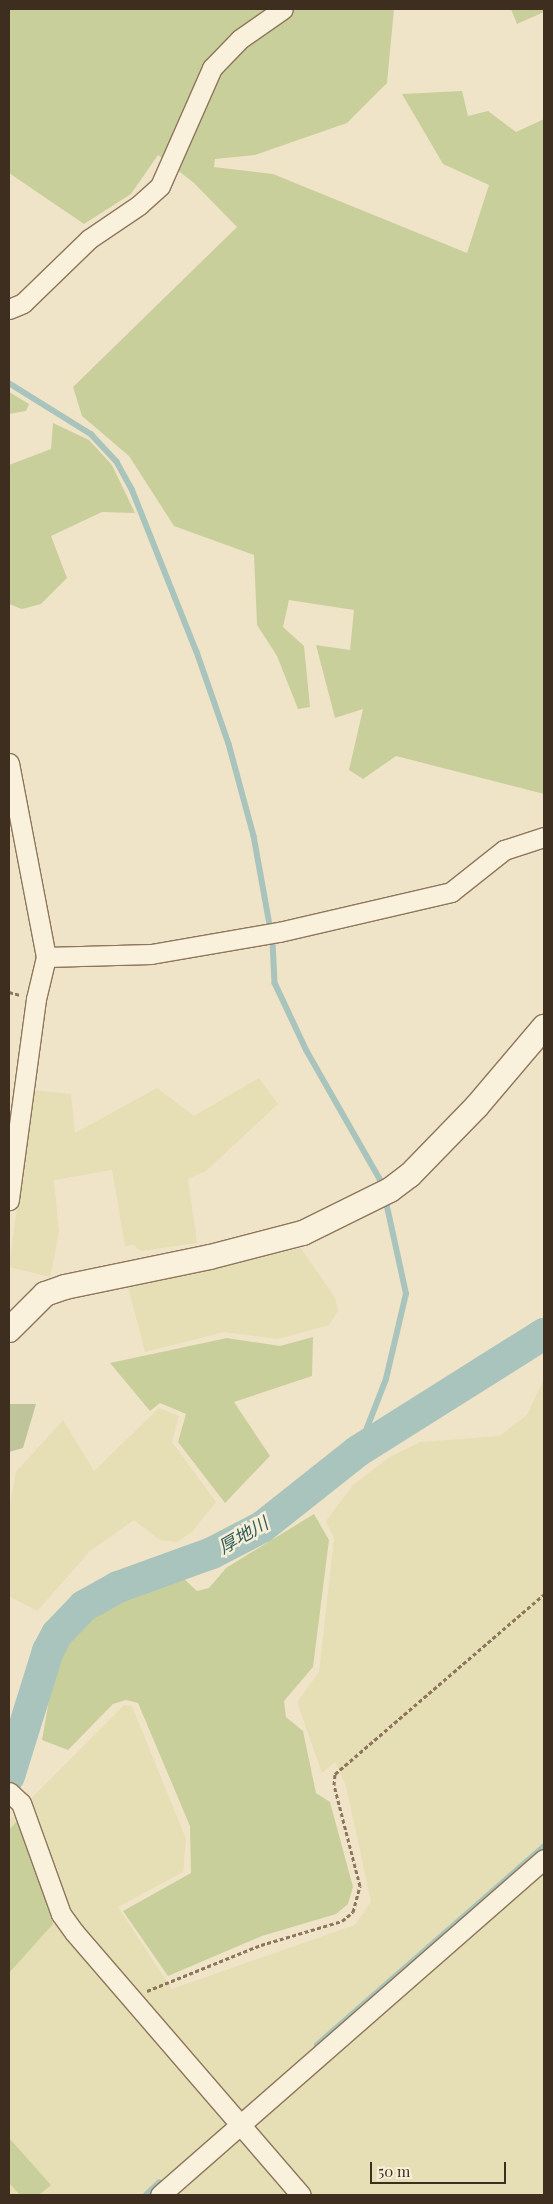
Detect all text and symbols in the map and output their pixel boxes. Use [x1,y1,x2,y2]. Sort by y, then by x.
water label: 厚地川 [214,1512,272,1558]
scale bar [373,2152,509,2184]
text: 50 m [378,2161,410,2181]

